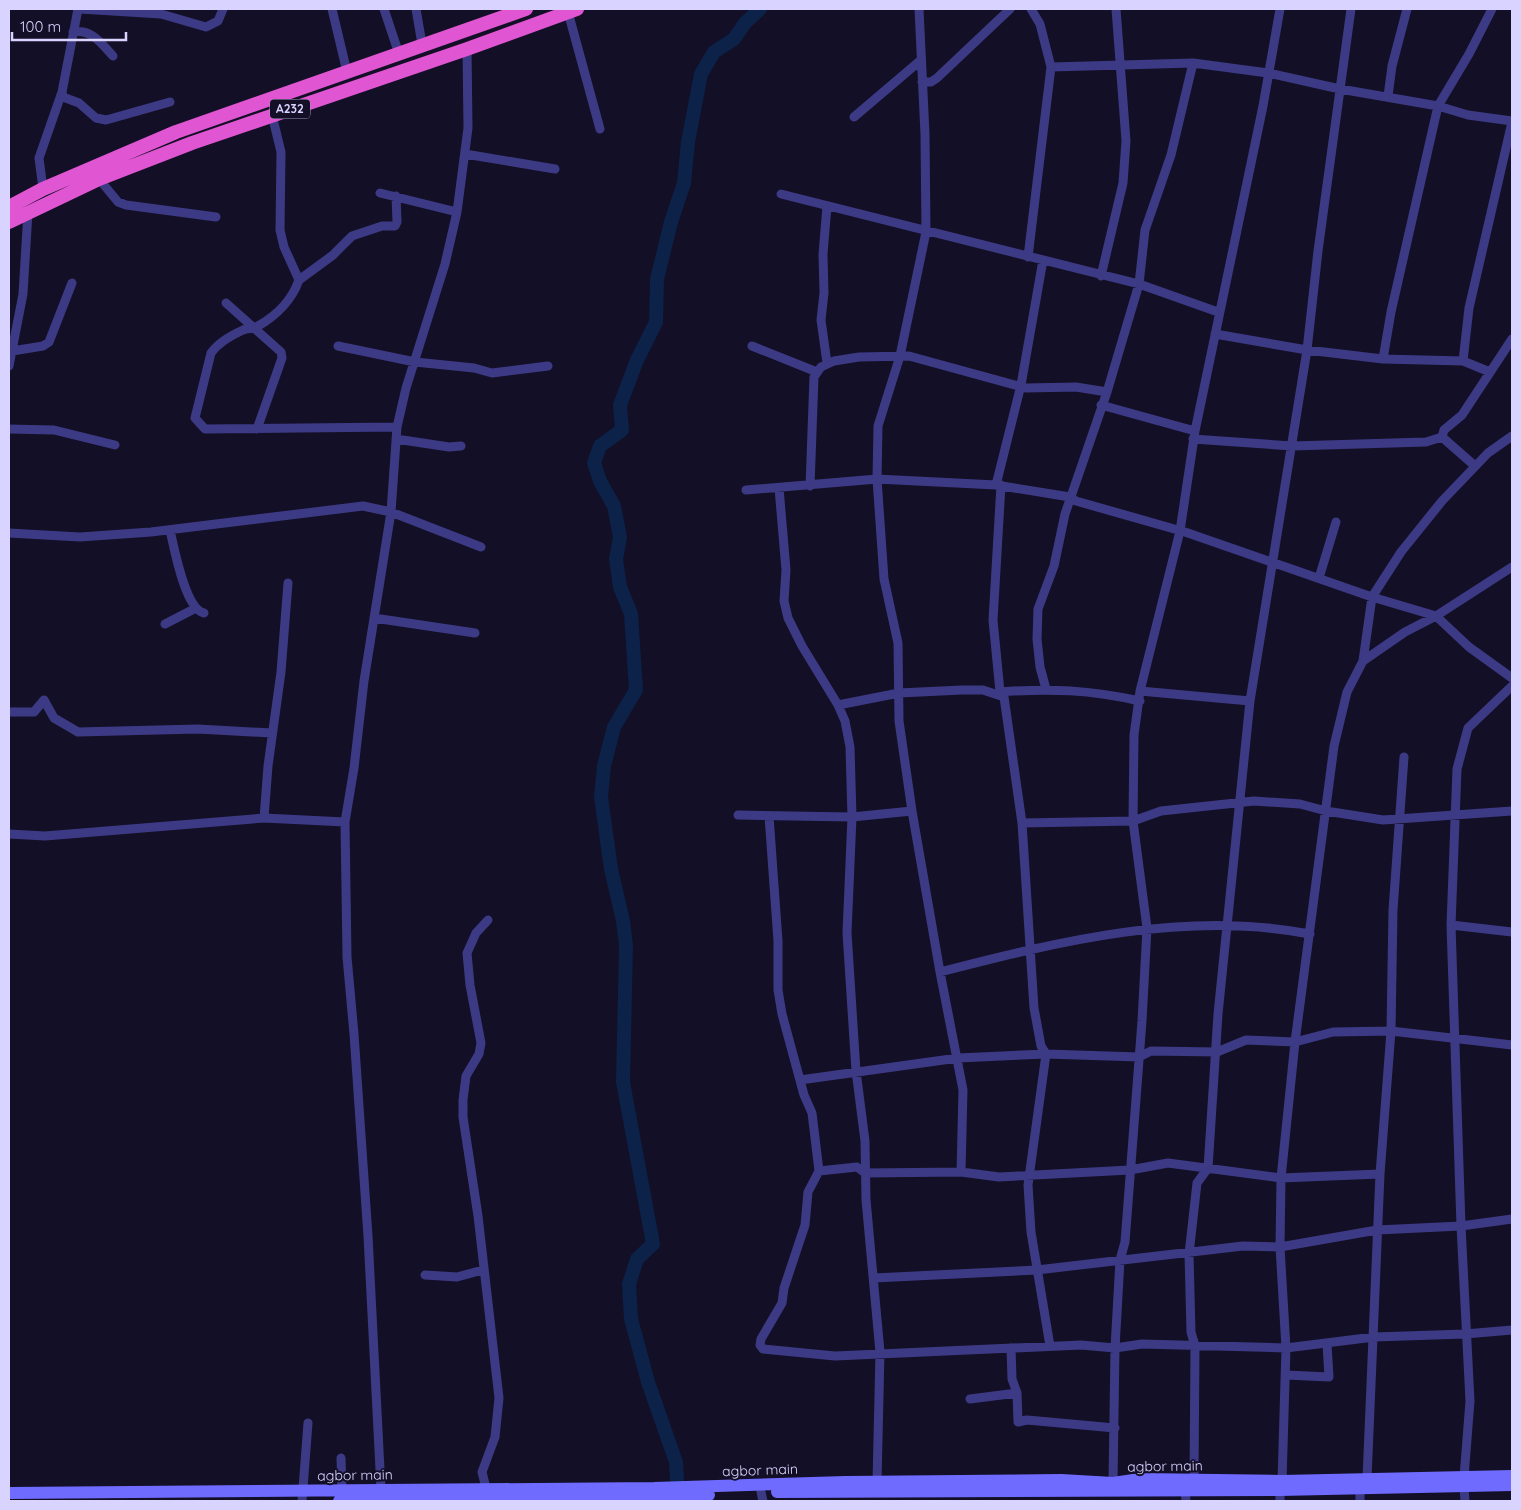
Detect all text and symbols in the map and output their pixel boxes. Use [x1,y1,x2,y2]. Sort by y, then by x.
scale bar [12,10,126,42]
text: 100 m [20,17,61,36]
road number: A232 [270,100,310,118]
street label: agbor main [1127,1456,1203,1476]
street label: agbor main [722,1460,798,1480]
street label: agbor main [317,1465,393,1485]

